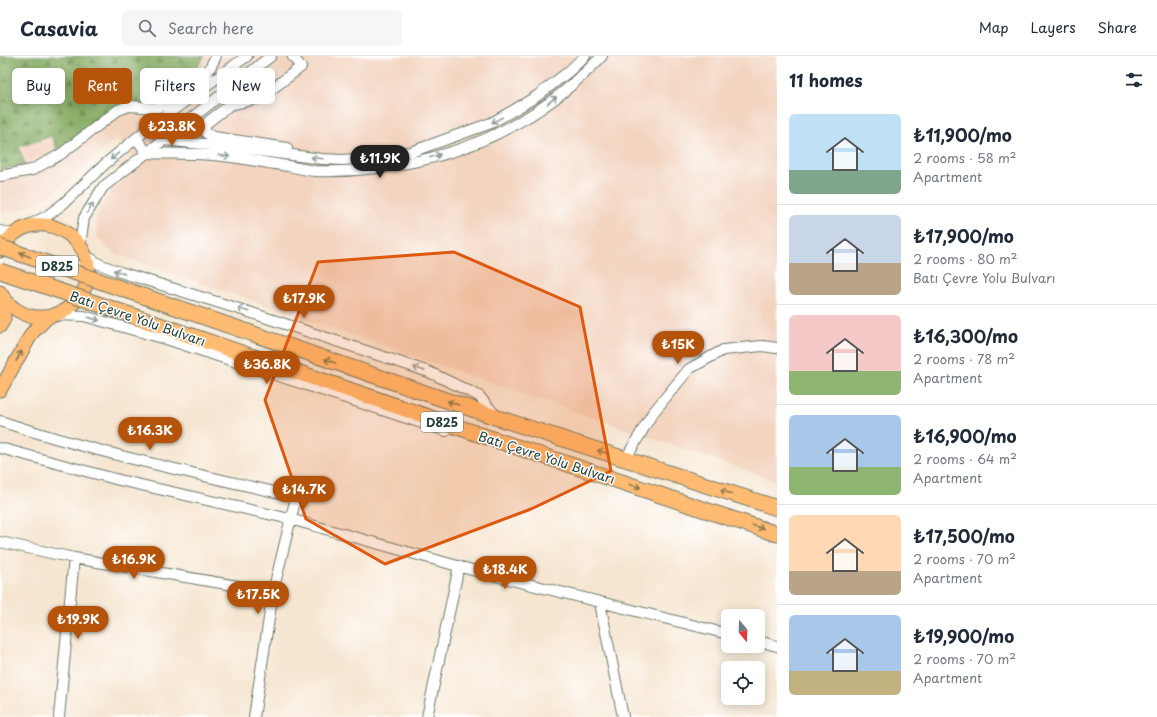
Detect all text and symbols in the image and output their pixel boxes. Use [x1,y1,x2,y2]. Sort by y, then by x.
search box [122,10,402,46]
text: Casavia [20,14,98,42]
text: Search here [168,16,254,39]
icon: search [136,17,158,39]
text: Map [979,17,1009,38]
text: Layers [1031,17,1076,38]
text: Share [1098,17,1137,38]
text: 11 homes [789,67,863,93]
chip: Buy [12,68,65,104]
chip: Rent [73,68,132,104]
chip: Filters [140,68,209,104]
chip: New [217,68,275,104]
icon: filters [1123,69,1145,91]
one-way arrow [547,96,557,105]
pin: ₺23.8K [139,113,205,147]
text: ₺23.8K [148,116,196,135]
one-way arrow [491,116,503,124]
text: ₺11,900/mo [913,122,1012,148]
icon: home [821,130,869,178]
pin: ₺11.9K [347,145,413,179]
text: ₺11.9K [359,148,401,167]
text: 2 rooms · 58 m² [913,148,1016,167]
one-way arrow [110,151,121,160]
one-way arrow [217,152,230,160]
one-way arrow [429,152,442,159]
one-way arrow [311,154,324,162]
text: Apartment [913,167,982,186]
one-way arrow [87,202,95,214]
text: ₺17,900/mo [913,223,1014,249]
icon: home [821,231,869,279]
text: 2 rooms · 80 m² [913,249,1018,268]
one-way arrow [19,250,31,258]
road number: D825 [36,256,78,276]
one-way arrow [113,267,125,275]
text: Batı Çevre Yolu Bulvarı [913,268,1055,287]
pin: ₺17.9K [271,285,337,319]
street label: Batı Çevre Yolu Bulvarı [68,286,208,350]
text: ₺17.9K [282,288,326,307]
one-way arrow [237,306,249,314]
one-way arrow [88,316,101,323]
text: ₺16,300/mo [913,323,1018,349]
pin: ₺15K [654,331,702,365]
icon: home [821,331,869,379]
text: ₺15K [661,334,695,353]
text: 2 rooms · 78 m² [913,349,1015,368]
one-way arrow [16,351,23,363]
pin: ₺36.8K [234,351,300,385]
text: ₺36.8K [243,354,291,373]
one-way arrow [324,356,336,364]
one-way arrow [413,365,426,372]
text: Apartment [913,368,982,387]
one-way arrow [446,399,459,406]
road number: D825 [421,412,463,432]
pin: ₺16.3K [117,417,183,451]
text: ₺16.3K [127,420,173,439]
text: ₺16,900/mo [913,423,1017,449]
street label: Batı Çevre Yolu Bulvarı [476,426,618,488]
icon: home [821,431,869,479]
one-way arrow [597,448,609,456]
text: 2 rooms · 64 m² [913,449,1017,468]
text: Apartment [913,468,982,487]
pin: ₺14.7K [271,476,337,510]
text: ₺14.7K [282,479,326,498]
one-way arrow [628,483,641,490]
one-way arrow [720,488,733,495]
text: ₺17,500/mo [913,523,1015,549]
one-way arrow [752,524,764,532]
icon: home [821,531,869,579]
pin: ₺16.9K [101,546,167,580]
text: ₺16.9K [112,549,156,568]
text: 2 rooms · 70 m² [913,549,1016,568]
pin: ₺18.4K [472,556,538,590]
text: ₺18.4K [483,559,527,578]
text: Apartment [913,568,982,587]
pin: ₺17.5K [225,581,291,615]
text: ₺17.5K [236,584,280,603]
pin: ₺19.9K [45,606,111,640]
text: ₺19.9K [57,609,99,628]
north arrow [721,609,765,653]
map controls [721,609,765,705]
text: ₺19,900/mo [913,623,1014,649]
icon: home [821,631,869,679]
text: 2 rooms · 70 m² [913,649,1016,668]
button: locate [721,661,765,705]
text: Apartment [913,668,982,687]

